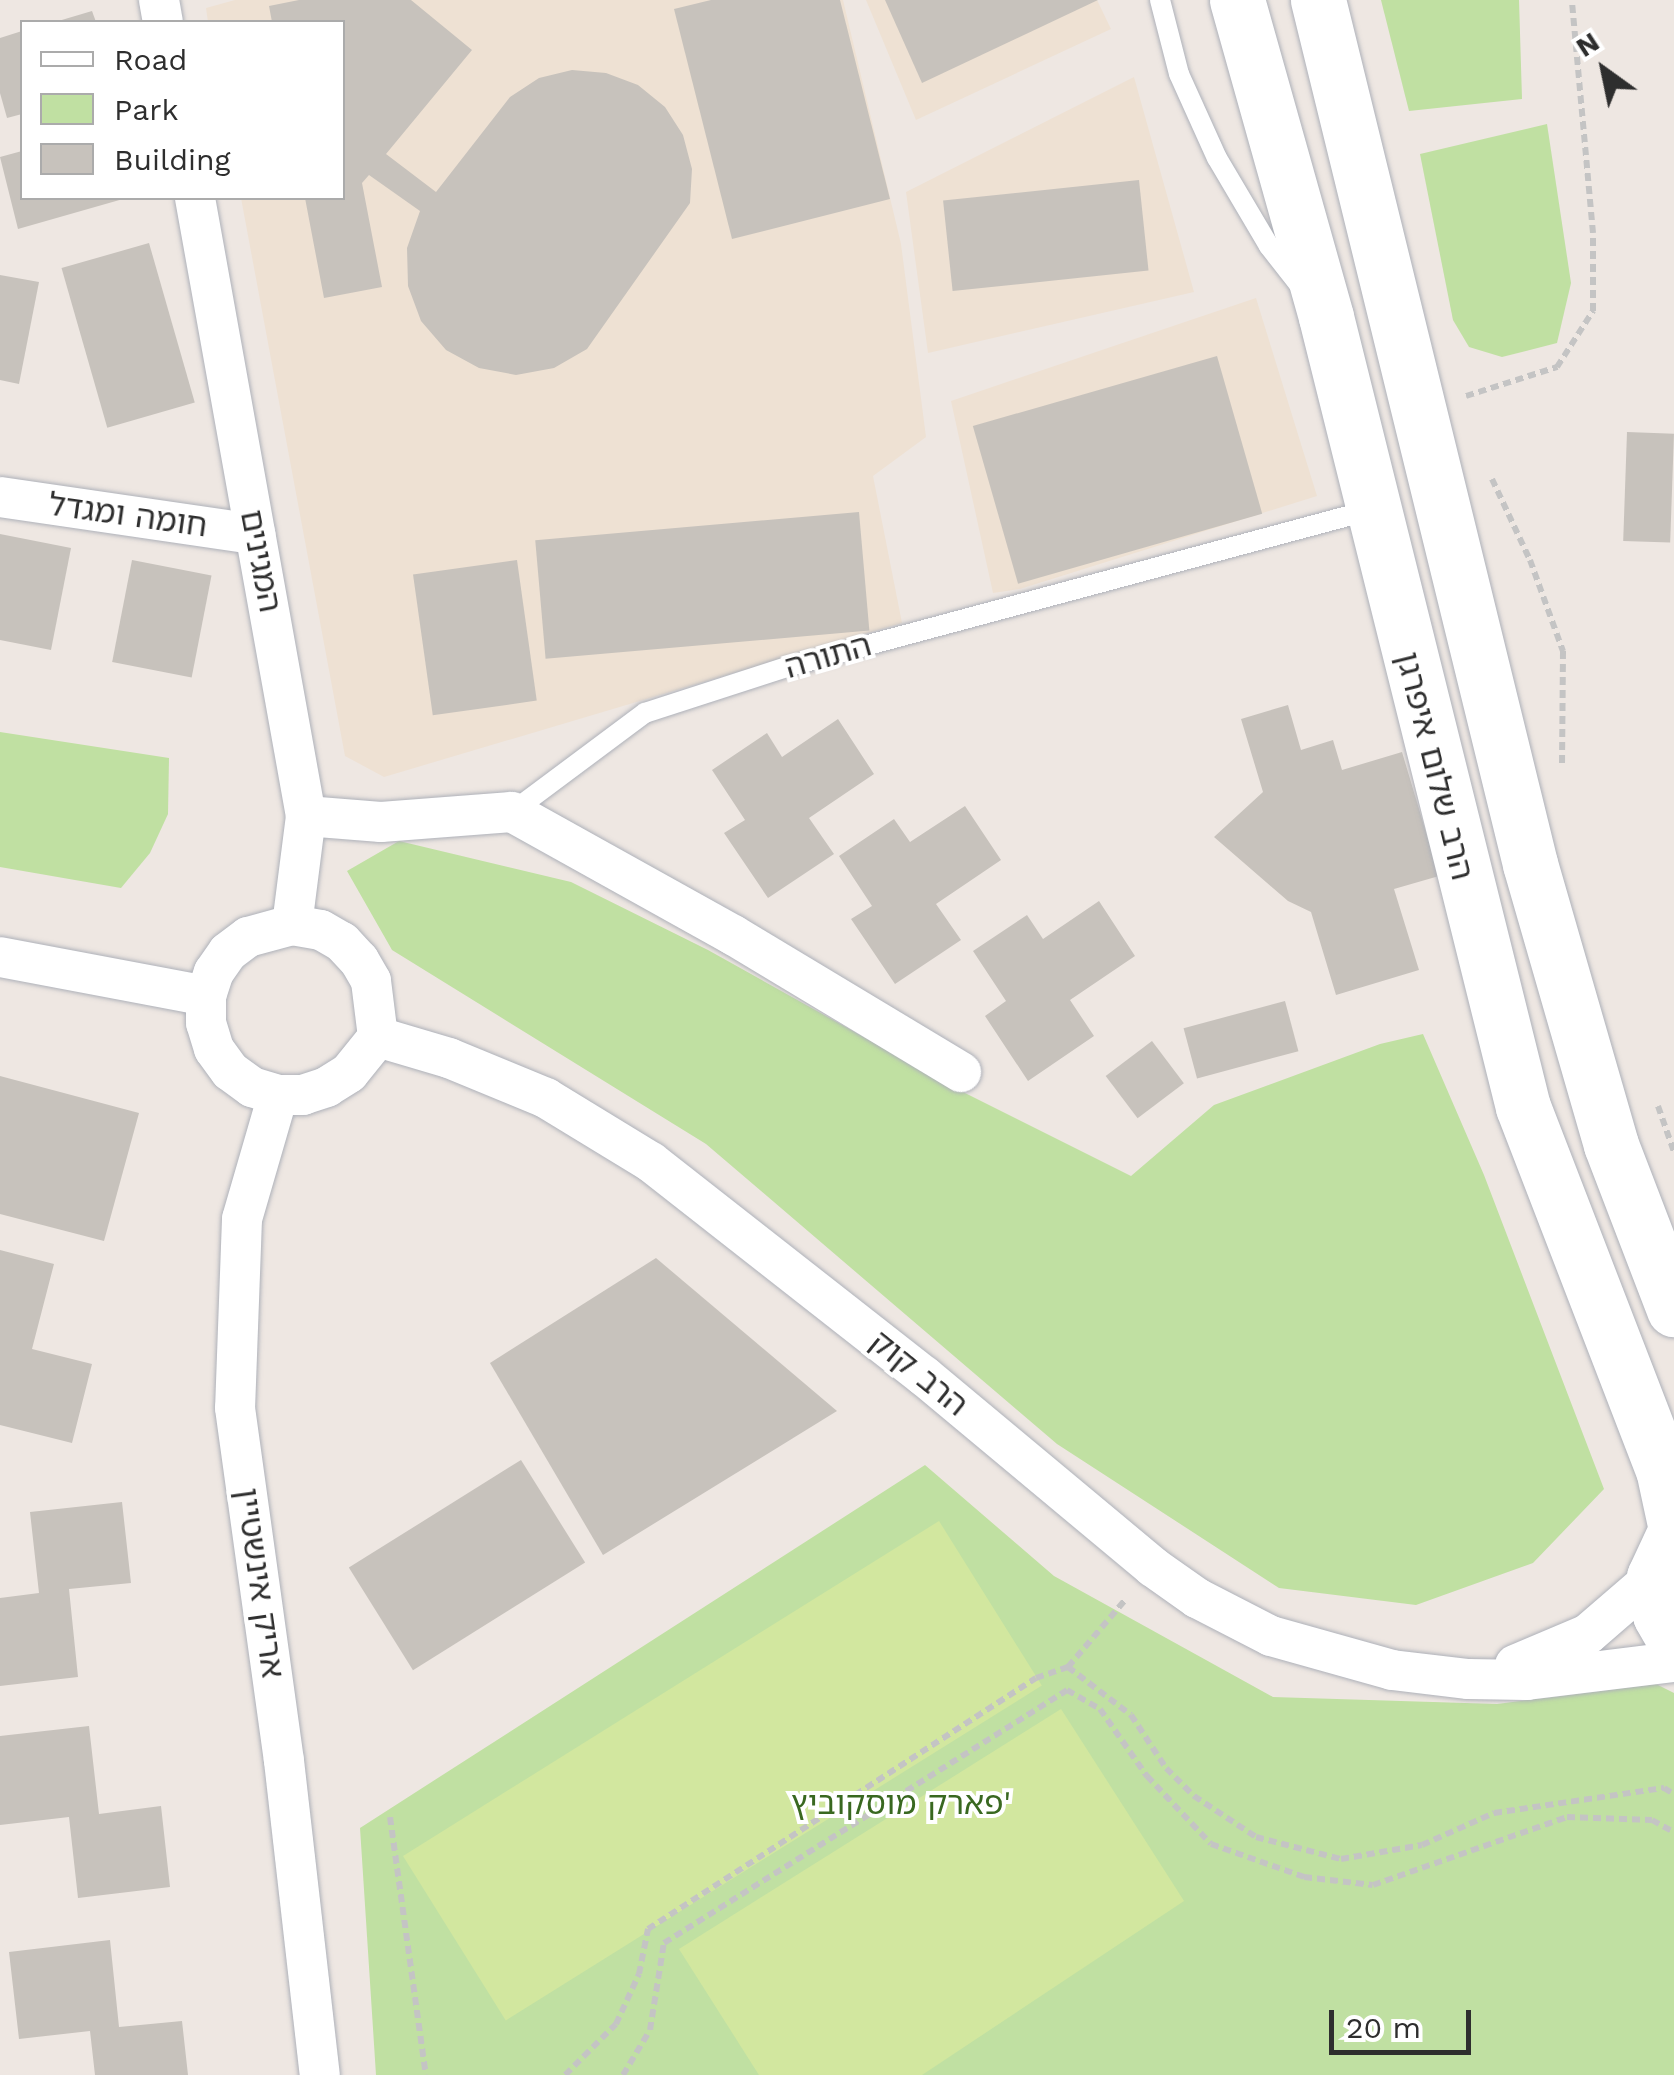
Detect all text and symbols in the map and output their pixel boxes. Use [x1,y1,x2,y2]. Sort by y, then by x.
legend [20,20,345,200]
north arrow [1554,20,1654,120]
text: N [1570,25,1605,64]
text: Road [114,42,187,77]
text: Park [114,92,179,127]
text: Building [114,142,231,177]
street label: חומה ומגדל [46,485,210,545]
street label: המגינים [232,506,290,616]
street label: התורה [780,625,876,687]
street label: הרב שלום איפרגן [1388,648,1482,884]
street label: הרב קוק [862,1322,976,1424]
street label: אריק אינשטיין [228,1486,292,1680]
park label: פארק מוסקוביץ' [791,1784,1011,1822]
scale bar [1334,1990,1476,2052]
text: 20 m [1346,2010,1421,2045]

